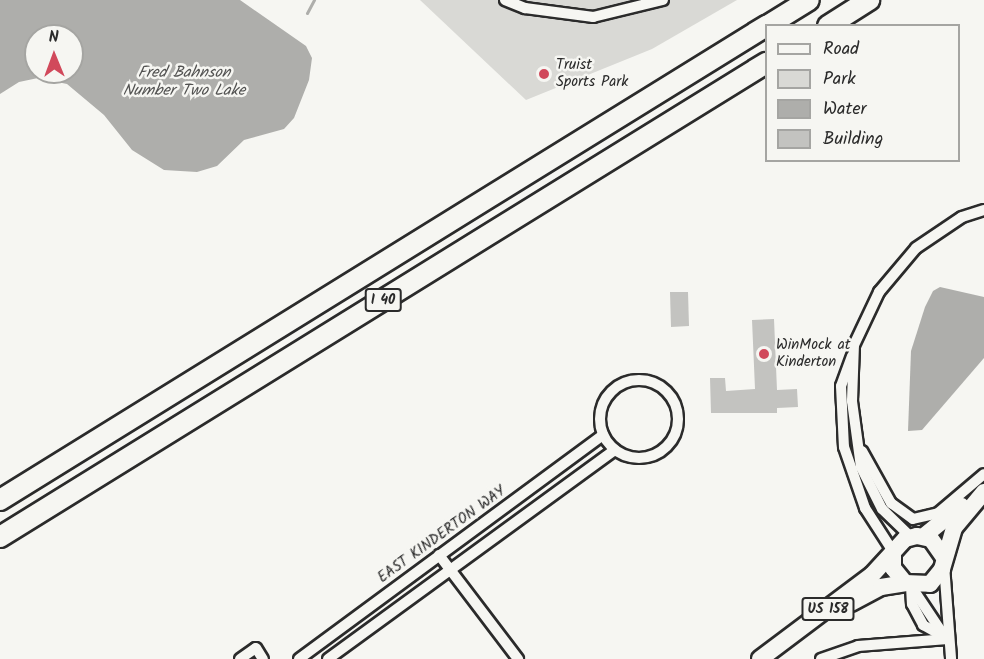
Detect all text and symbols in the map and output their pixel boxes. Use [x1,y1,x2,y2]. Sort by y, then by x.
north arrow [24,24,84,84]
legend [765,24,960,162]
text: N [48,25,59,50]
text: Road [823,35,859,64]
place label: Truist Sports Park [556,56,628,91]
water label: Fred Bahnson Number Two Lake [123,63,245,101]
text: Park [823,65,856,94]
marker: Truist Sports Park [537,67,551,81]
text: Water [823,95,867,124]
text: Building [823,125,883,154]
road number: I 40 [364,289,403,311]
place label: WinMock at Kinderton [776,336,850,371]
marker: WinMock at Kinderton [757,347,771,361]
street label: EAST KINDERTON WAY [375,483,509,587]
road number: US 158 [801,598,855,620]

